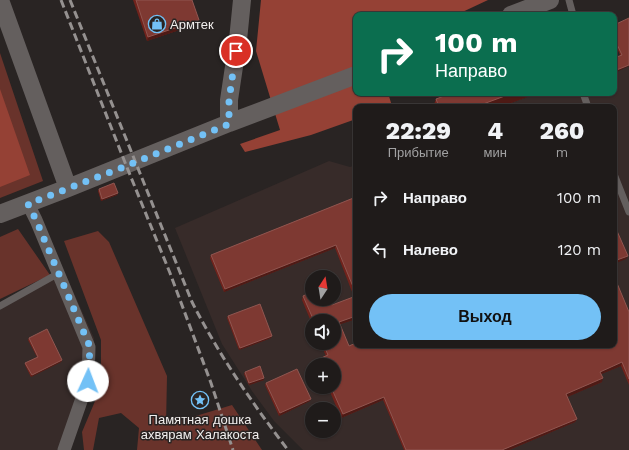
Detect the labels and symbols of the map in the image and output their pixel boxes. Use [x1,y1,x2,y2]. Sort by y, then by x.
shop icon: Армтек [147,14,167,34]
place label: Армтек [170,17,214,32]
pin [219,34,253,68]
north arrow [305,270,341,306]
position arrow [67,360,109,402]
place icon: Памятная дошка ахвярам Халакоста [190,390,210,410]
place label: Памятная дошка ахвярам Халакоста [141,412,260,442]

